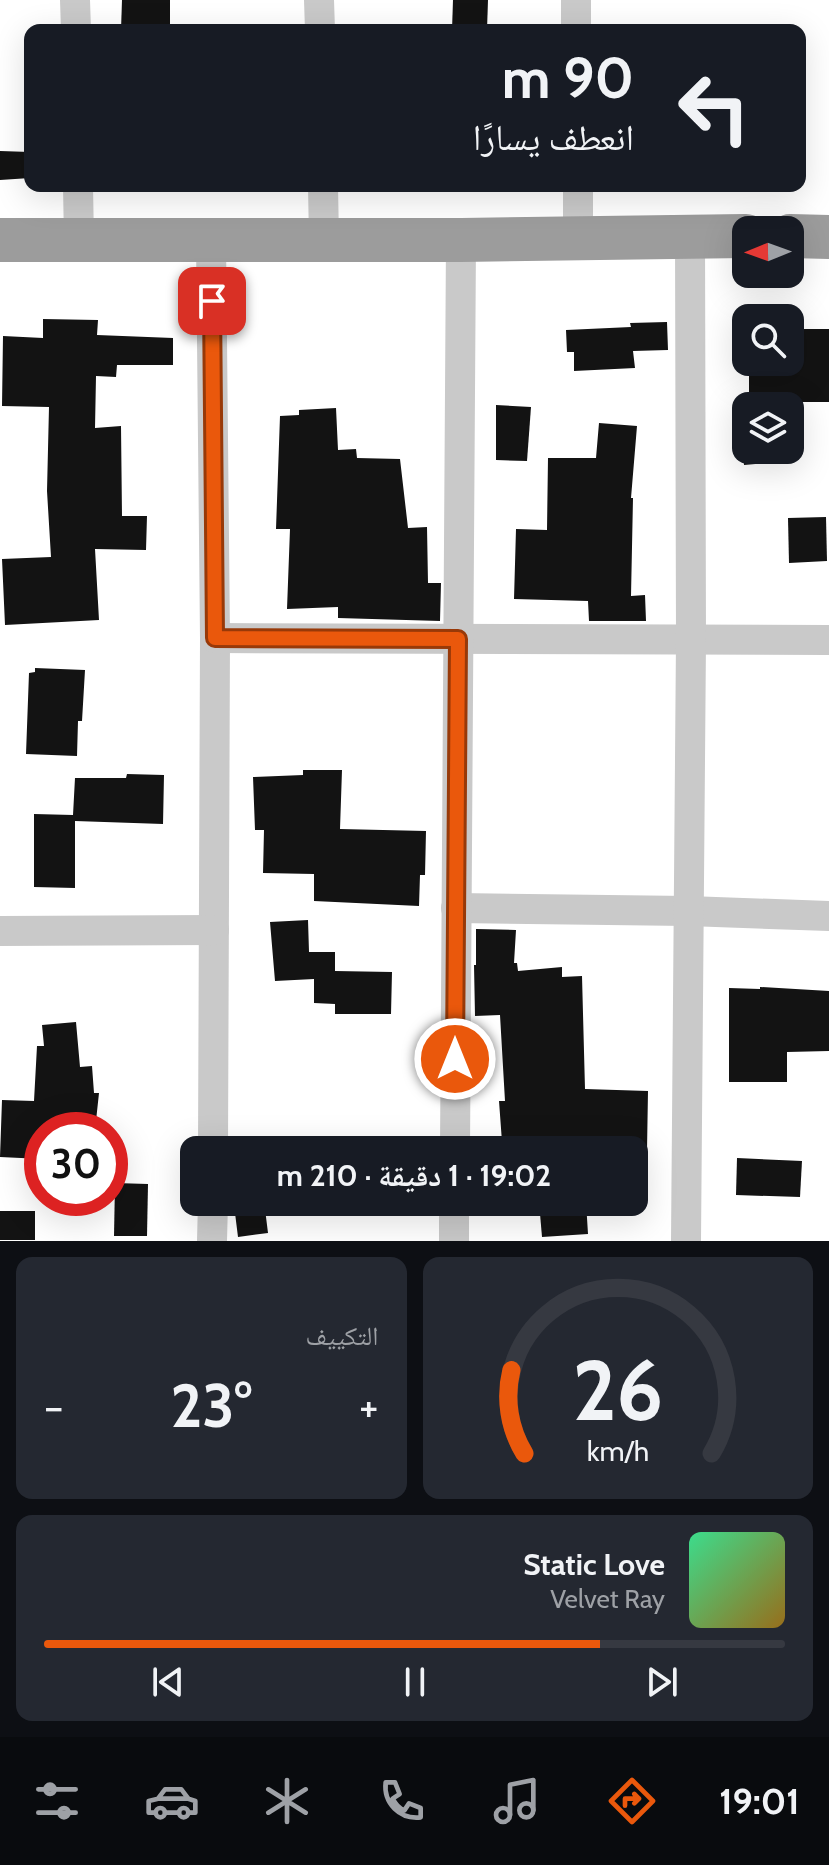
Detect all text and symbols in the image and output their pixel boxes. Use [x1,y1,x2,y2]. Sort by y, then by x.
text: 90 m [502,44,634,112]
icon: left [662,56,766,160]
text: انعطف يسارًا [473,115,634,159]
north arrow [732,216,804,288]
map controls [732,216,804,464]
pin [178,267,246,335]
icon: arrive [190,279,234,323]
button: search [732,304,804,376]
button: layers [732,392,804,464]
position arrow [413,1017,497,1101]
speed limit sign: 30 [24,1112,128,1216]
text: 19:02 · 1 دقيقة · 210 m [277,1157,551,1194]
text: التكييف [306,1320,379,1352]
text: 26 [572,1340,663,1441]
text: 23° [171,1369,252,1442]
text: − [44,1380,63,1433]
text: + [359,1380,378,1433]
text: km/h [586,1433,649,1468]
text: Static Love [523,1546,665,1583]
text: Velvet Ray [550,1583,665,1615]
icon: previous [146,1660,190,1704]
icon: pause [393,1660,437,1704]
icon: next [640,1660,684,1704]
icon: filters [29,1773,85,1829]
icon: car [144,1773,200,1829]
icon: climate [259,1773,315,1829]
icon: phone [374,1773,430,1829]
icon: music [489,1773,545,1829]
icon: directions [604,1773,660,1829]
text: 19:01 [719,1779,800,1823]

